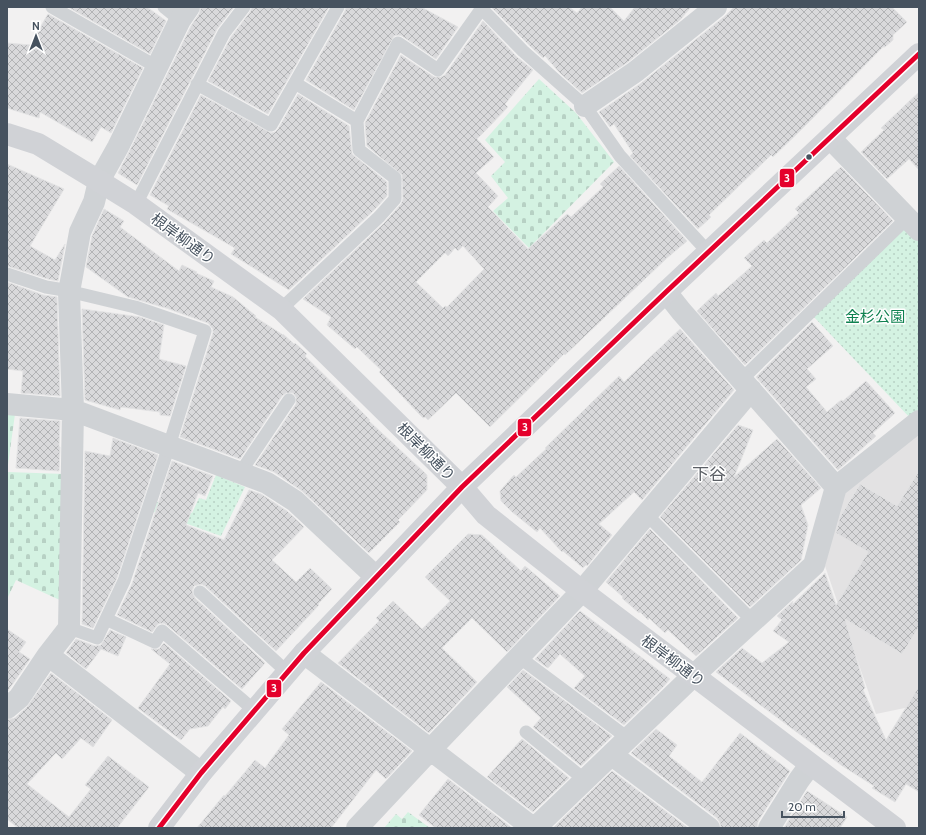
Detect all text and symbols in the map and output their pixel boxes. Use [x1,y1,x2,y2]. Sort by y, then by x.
north arrow [16,16,56,56]
text: N [32,19,40,33]
unlabelled marker [804,152,814,162]
line badge: 3 [779,168,795,188]
text: 3 [784,171,790,185]
street label: 根岸柳通り [147,210,219,268]
park label: 金杉公園 [845,308,905,326]
line badge: 3 [517,418,532,437]
street label: 根岸柳通り [393,419,459,485]
text: 3 [522,420,528,434]
district label: 下谷 [692,464,726,484]
street label: 根岸柳通り [638,631,708,691]
line badge: 3 [266,679,282,698]
text: 3 [271,681,277,695]
scale bar [782,793,844,819]
text: 20 m [788,799,816,814]

